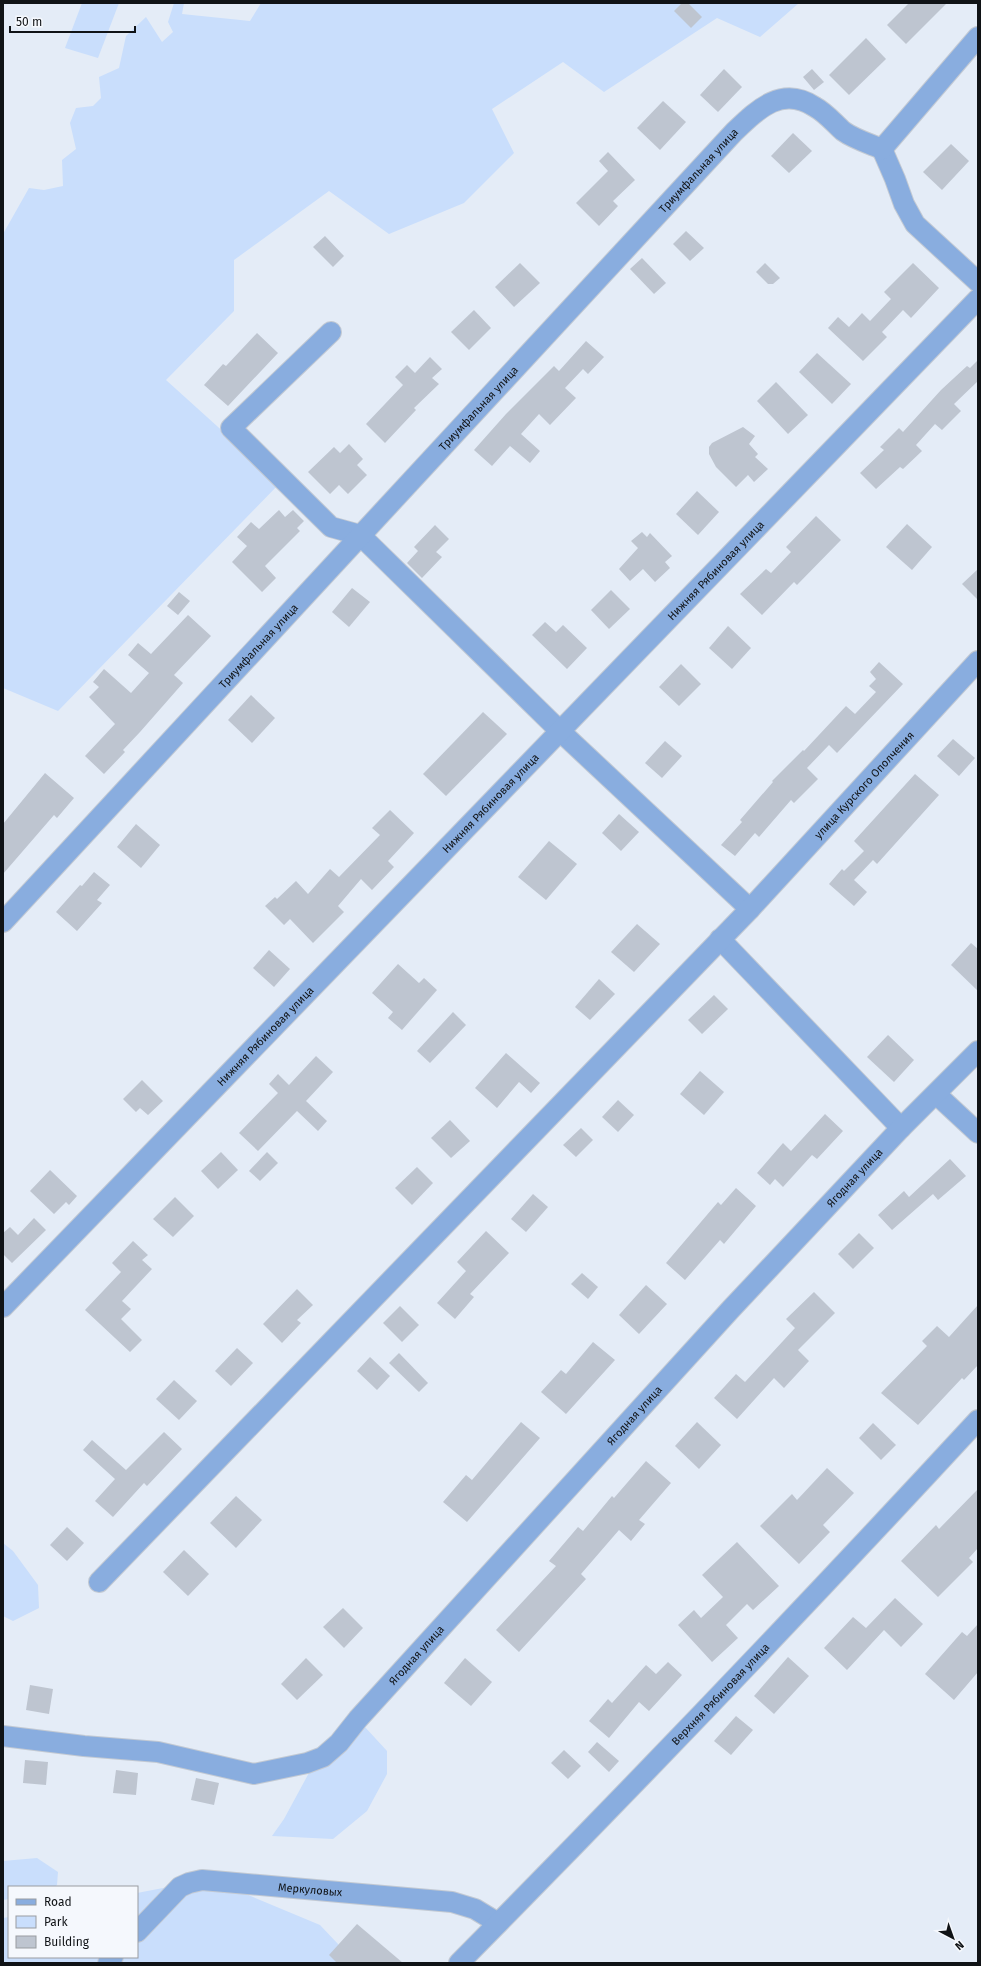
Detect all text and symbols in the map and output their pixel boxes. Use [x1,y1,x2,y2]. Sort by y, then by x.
scale bar [10,8,135,34]
text: 50 m [16,15,42,29]
street label: Триумфальная улица [656,126,741,216]
street label: Триумфальная улица [436,364,521,454]
street label: Нижняя Рябиновая улица [665,518,767,623]
street label: Триумфальная улица [216,601,301,691]
street label: улица Курского Ополчения [812,729,917,842]
street label: Нижняя Рябиновая улица [440,751,542,856]
street label: Нижняя Рябиновая улица [214,984,316,1089]
street label: Ягодная улица [824,1146,885,1210]
street label: Ягодная улица [604,1383,665,1448]
street label: Ягодная улица [386,1623,447,1688]
street label: Верхняя Рябиновая улица [669,1641,772,1748]
street label: Меркуловых [277,1881,343,1899]
legend [8,1886,138,1958]
text: Road [44,1895,72,1909]
text: Park [44,1915,68,1929]
north arrow [933,1918,973,1958]
text: Building [44,1935,90,1949]
text: N [952,1938,966,1952]

